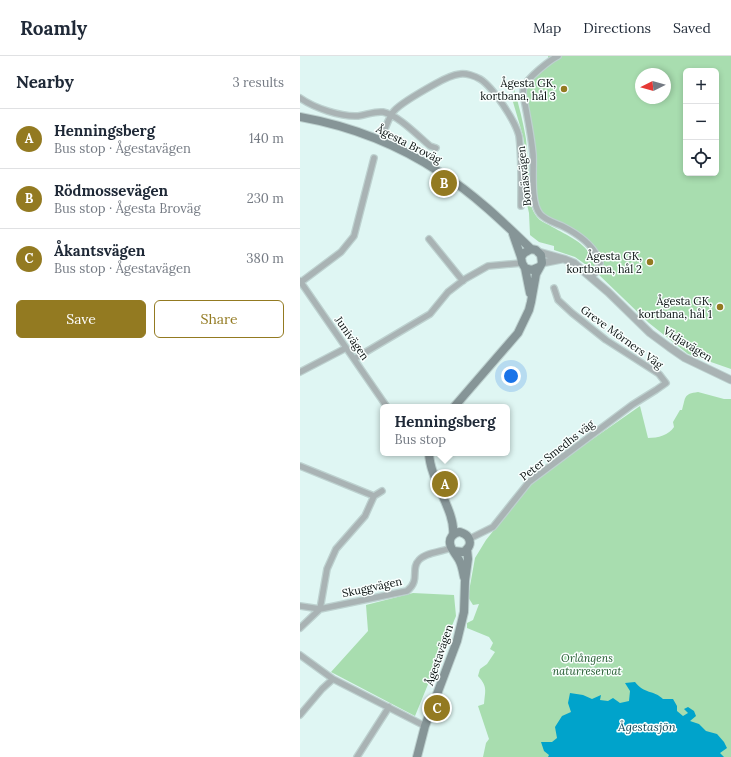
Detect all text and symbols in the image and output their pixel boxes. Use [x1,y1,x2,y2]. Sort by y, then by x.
text: Roamly [20,16,87,40]
text: Map [533,19,561,37]
text: Directions [583,19,651,37]
text: Saved [673,19,711,37]
north arrow [635,68,671,104]
map controls [683,68,719,176]
button: + [683,68,719,104]
text: Nearby [16,71,74,93]
text: 3 results [232,74,284,91]
place label: Ågesta GK, kortbana, hål 3 [480,76,556,103]
marker: Ågesta GK, kortbana, hål 3 [559,84,569,94]
button: − [683,104,719,140]
text: Henningsberg [54,121,155,140]
street label: Ågesta Broväg [373,121,445,167]
text: A [25,130,33,147]
text: 140 m [249,130,284,147]
text: Bus stop · Ågestavägen [54,140,191,157]
button: locate [683,140,719,176]
street label: Bonäsvägen [514,145,534,207]
pin: B [431,168,457,198]
text: Rödmossevägen [54,181,168,200]
text: B [25,190,33,207]
text: 230 m [247,190,284,207]
text: Bus stop · Ågesta Broväg [54,200,201,217]
text: Åkantsvägen [54,241,145,260]
place label: Ågesta GK, kortbana, hål 2 [566,249,642,276]
text: C [25,250,33,267]
text: 380 m [246,250,284,267]
marker: Ågesta GK, kortbana, hål 2 [645,257,655,267]
text: Bus stop · Ågestavägen [54,260,191,277]
place label: Ågesta GK, kortbana, hål 1 [638,294,712,321]
button: Save [16,300,146,338]
button: Share [154,300,284,338]
street label: Greve Mörners Väg [578,302,667,372]
marker: Ågesta GK, kortbana, hål 1 [715,302,725,312]
street label: Junivägen [331,313,372,363]
street label: Vidjavägen [660,323,715,365]
your location [501,366,521,386]
popup [380,404,510,456]
text: Henningsberg [394,412,496,431]
street label: Peter Smedhs väg [517,416,598,483]
text: Bus stop [394,431,446,448]
pin: A [432,469,458,499]
street label: Skuggvägen [341,574,403,600]
street label: Ågestavägen [422,622,456,688]
park label: Orlångens naturreservat [552,651,622,678]
pin: C [424,693,450,723]
water label: Ågestasjön [617,719,677,734]

